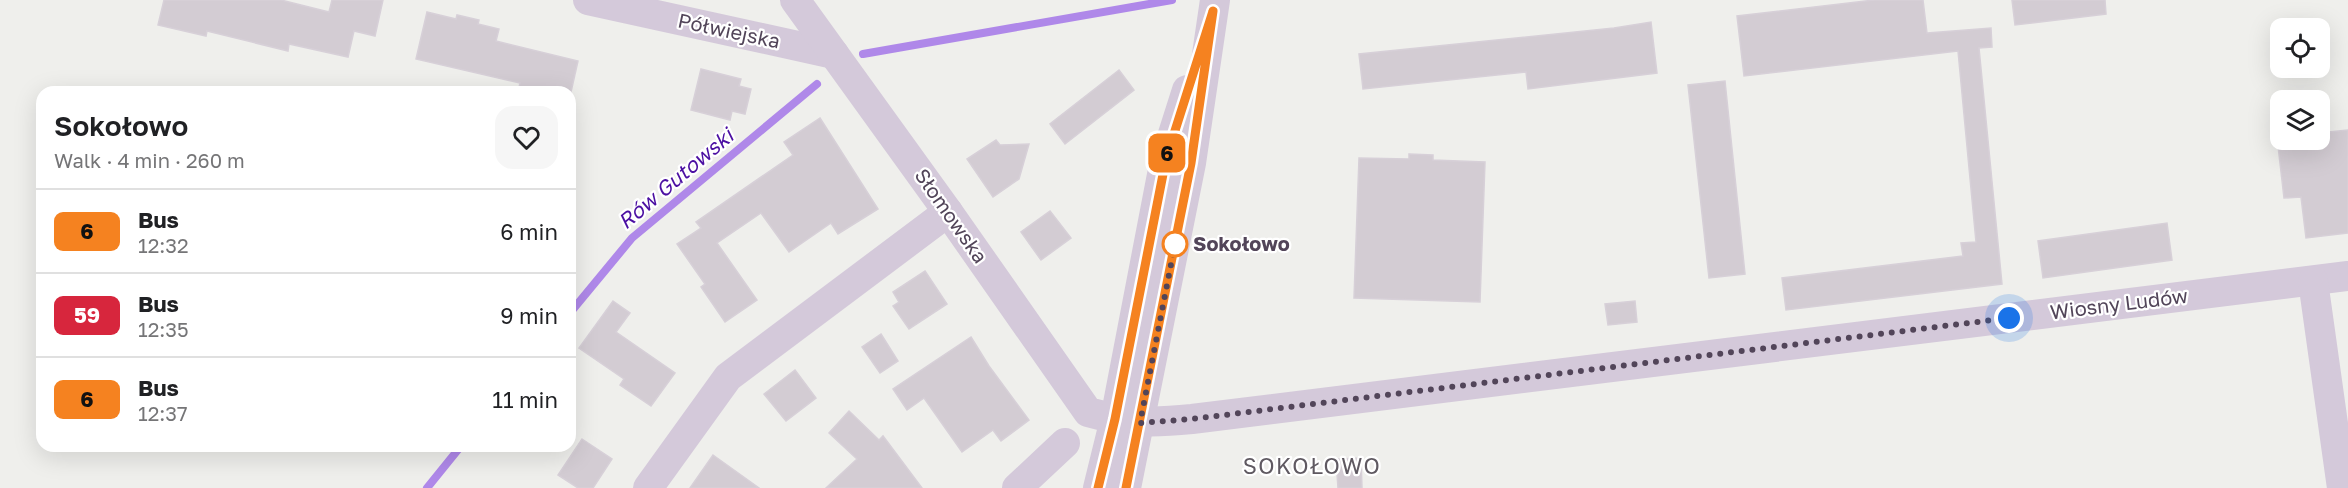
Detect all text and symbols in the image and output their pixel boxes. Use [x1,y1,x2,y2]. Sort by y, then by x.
street label: Półwiejska [676,7,782,53]
map controls [2270,18,2330,150]
button: locate [2270,18,2330,78]
button: layers [2270,90,2330,150]
button: heart [495,106,558,169]
text: Sokołowo [54,109,188,142]
water label: Rów Gutowski [612,121,740,234]
line badge: 6 [1148,134,1186,172]
text: 6 [1160,140,1174,166]
text: Walk · 4 min · 260 m [54,148,245,172]
street label: Słomowska [910,163,993,267]
text: Bus [138,206,179,233]
text: 6 [80,218,94,244]
text: 6 min [500,218,558,245]
marker: Sokołowo [1162,231,1188,257]
place label: Sokołowo [1193,231,1290,255]
text: 12:32 [138,233,189,257]
street label: Wiosny Ludów [2049,283,2189,323]
text: Bus [138,290,179,317]
text: 59 [74,302,100,328]
text: 9 min [500,302,558,329]
your location [1994,303,2024,333]
text: 12:35 [138,317,189,341]
text: Bus [138,374,179,401]
text: 6 [80,386,94,412]
text: 11 min [492,386,558,413]
text: 12:37 [138,401,188,425]
district label: SOKOŁOWO [1243,452,1381,479]

